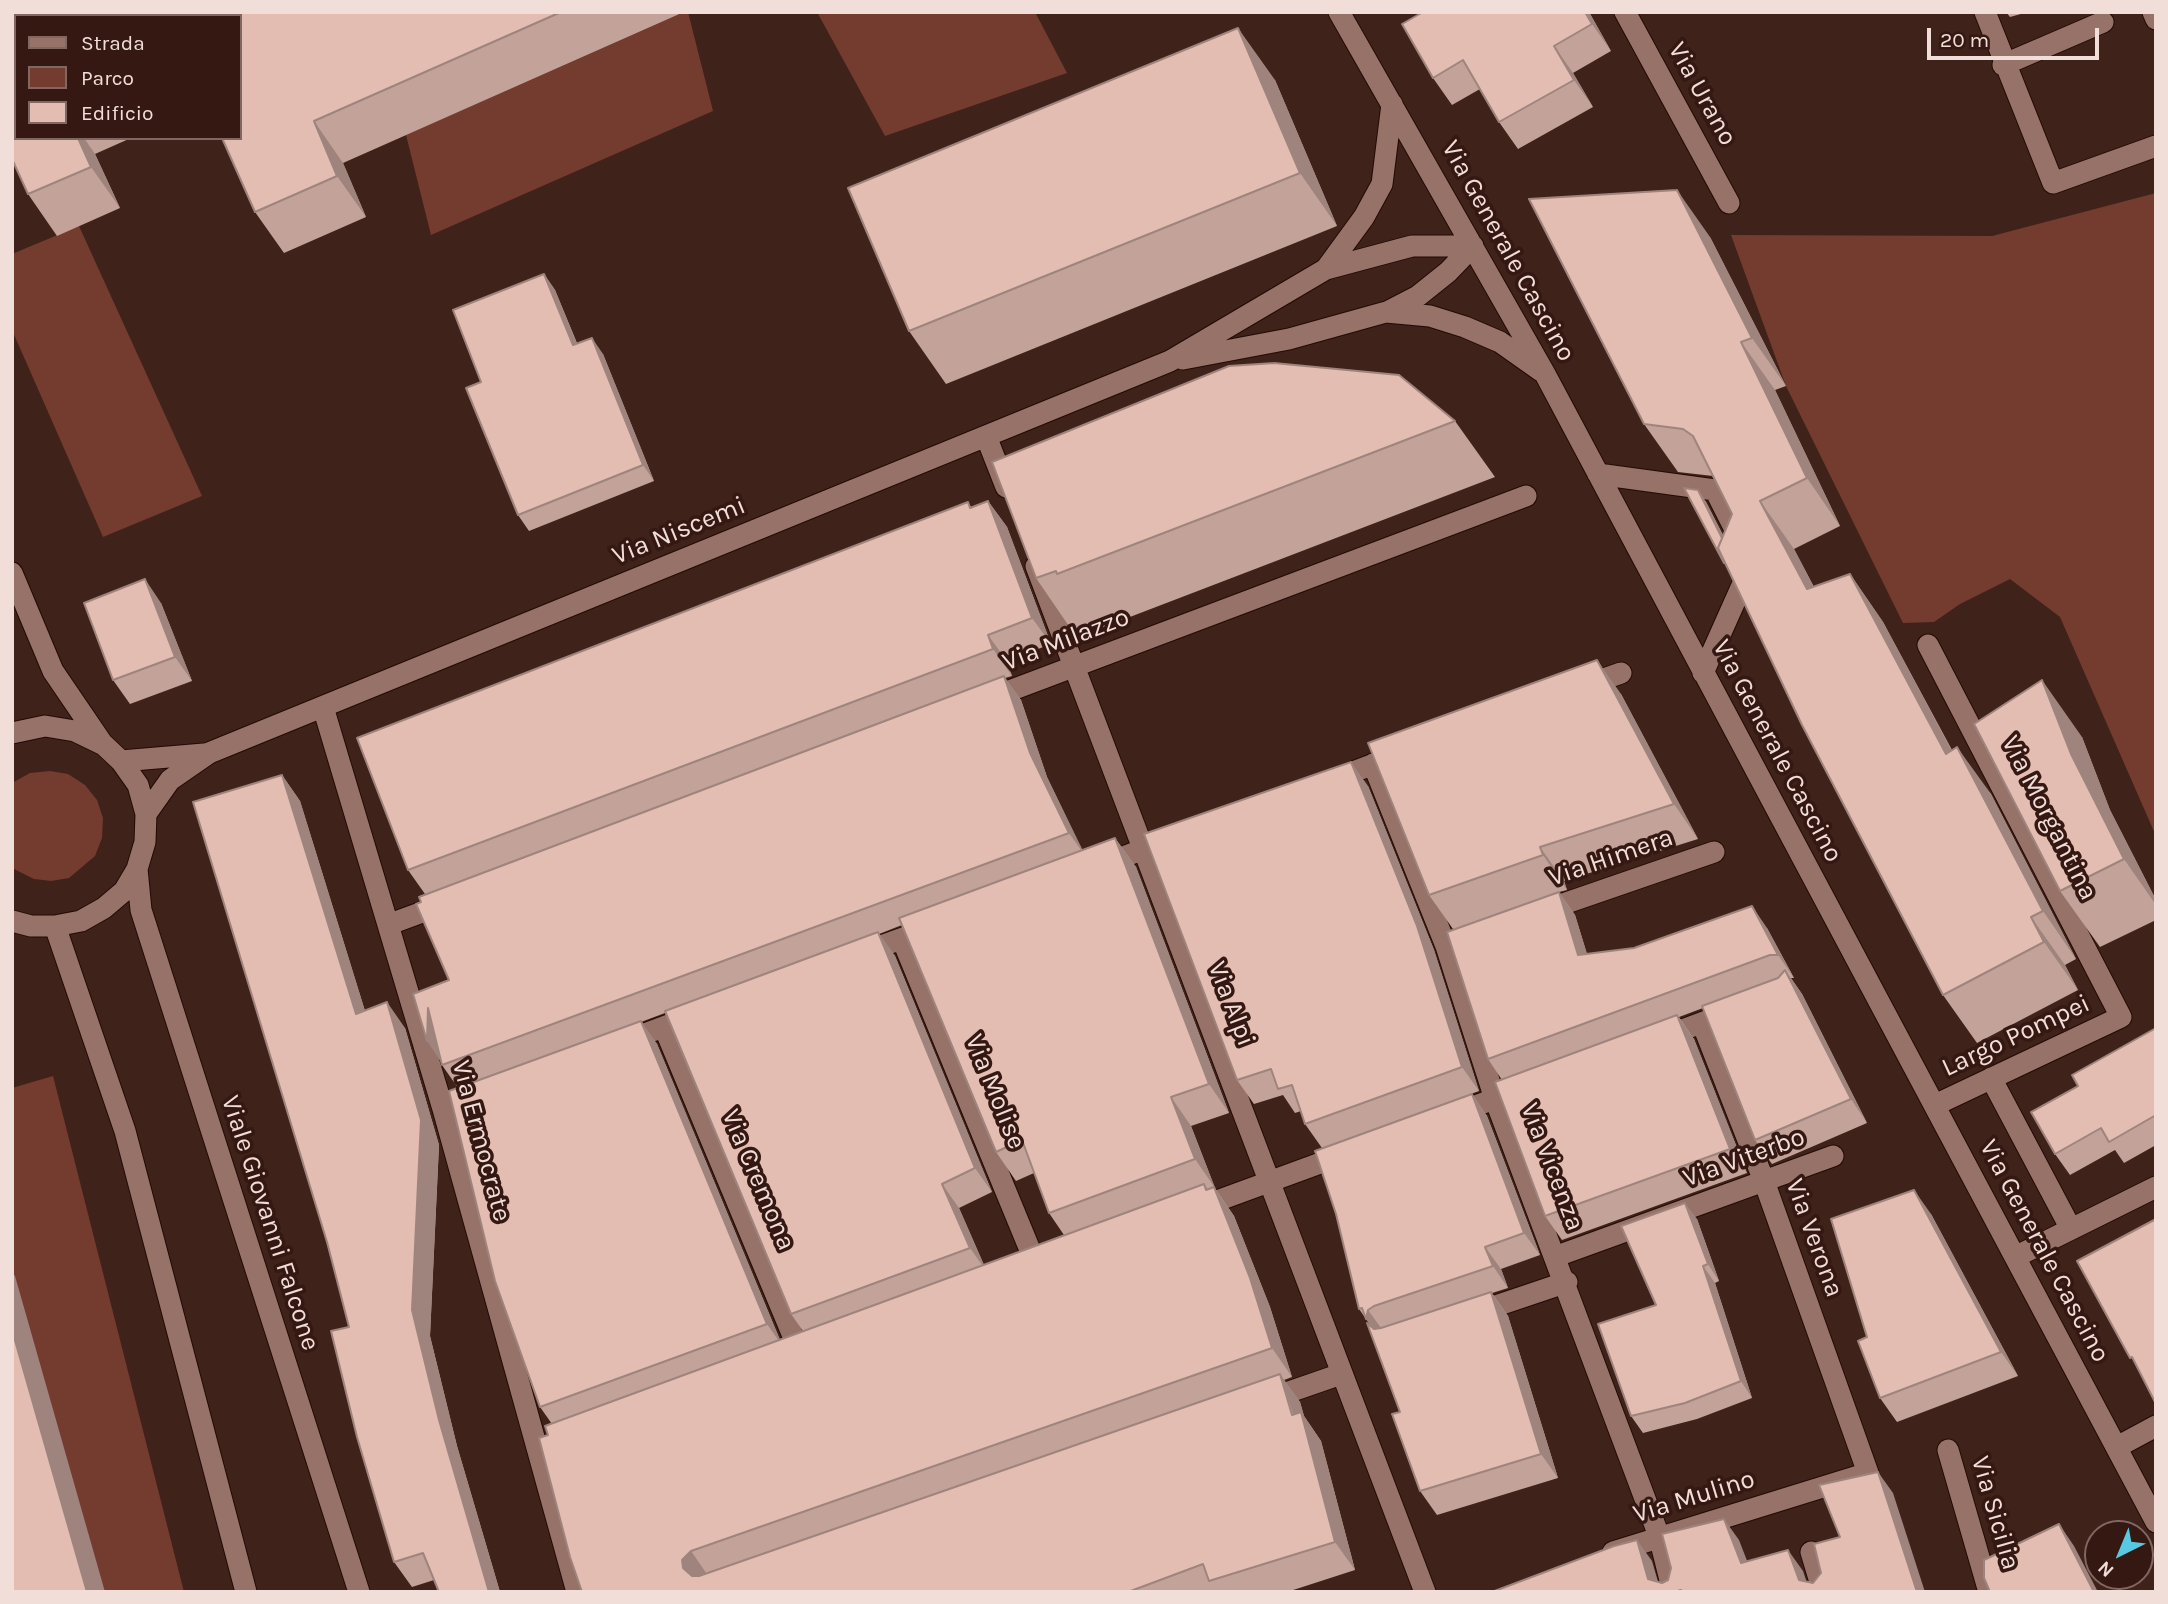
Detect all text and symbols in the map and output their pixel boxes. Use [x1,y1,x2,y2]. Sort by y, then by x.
legend [14,14,242,140]
scale bar [1930,14,2102,58]
text: 20 m [1940,28,1989,52]
text: Strada [81,31,145,55]
street label: Via Urano [1661,37,1743,151]
text: Parco [81,66,134,90]
text: Edificio [81,101,154,125]
street label: Via Generale Cascino [1434,135,1582,367]
street label: Via Niscemi [608,490,750,572]
street label: Via Milazzo [998,602,1134,678]
street label: Via Generale Cascino [1705,634,1849,868]
street label: Via Morgantina [1994,731,2104,905]
street label: Via Himera [1545,822,1677,894]
street label: Via Alpi [1201,957,1261,1051]
street label: Largo Pompei [1937,988,2095,1084]
street label: Via Molise [958,1030,1032,1154]
street label: Via Ermocrate [444,1057,518,1225]
street label: Viale Giovanni Falcone [214,1092,326,1354]
street label: Via Vicenza [1513,1099,1591,1235]
street label: Via Cremona [714,1105,802,1255]
street label: Via Viterbo [1679,1122,1809,1194]
street label: Via Generale Cascino [1972,1134,2116,1368]
street label: Via Verona [1778,1175,1850,1301]
street label: Via Sicilia [1964,1453,2026,1573]
street label: Via Mulino [1629,1464,1759,1530]
north arrow [2084,1520,2154,1590]
text: N [2094,1556,2119,1582]

